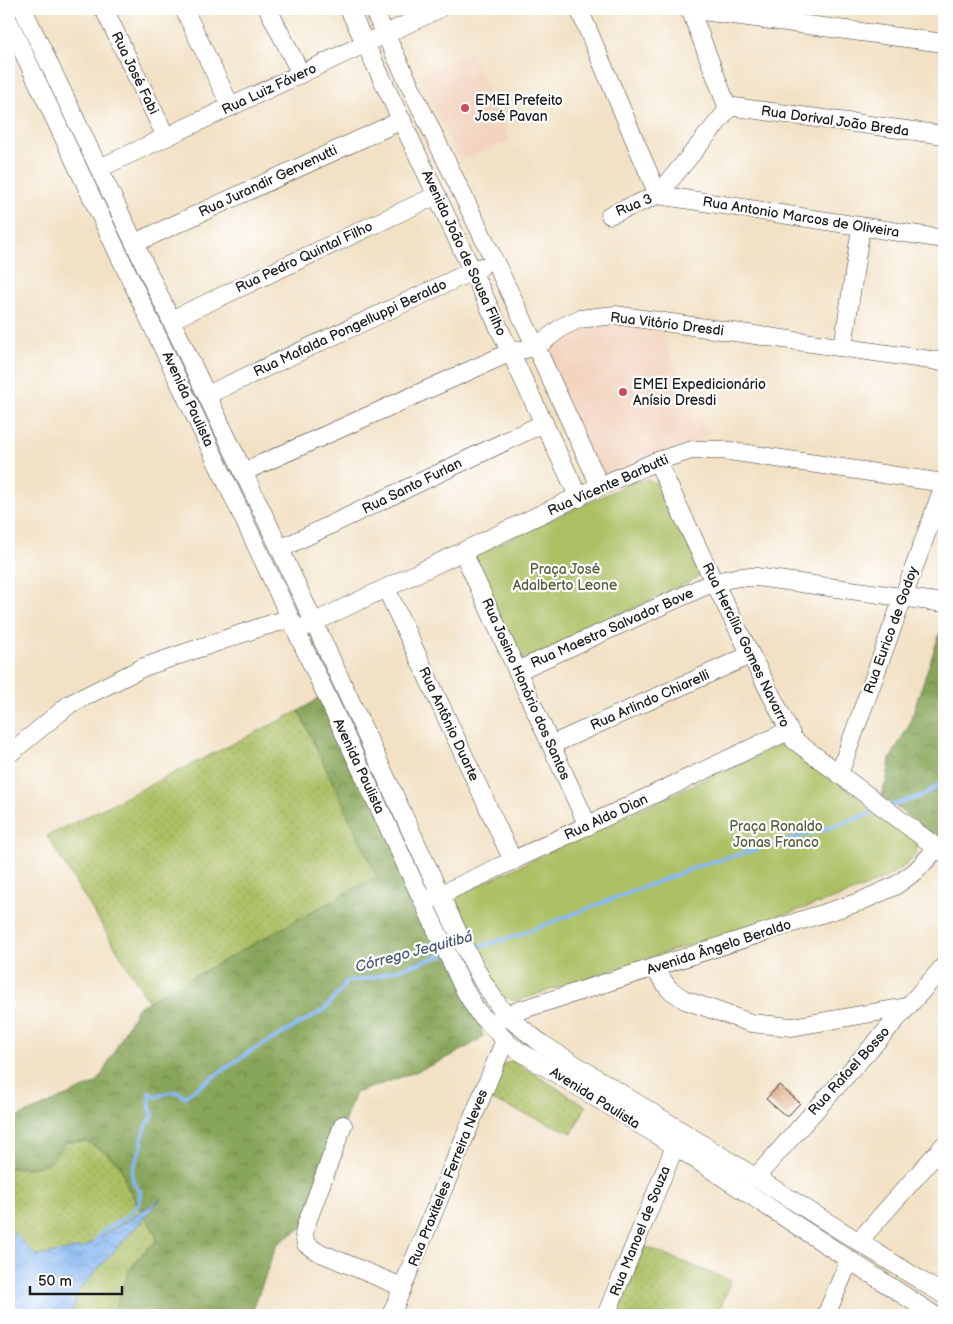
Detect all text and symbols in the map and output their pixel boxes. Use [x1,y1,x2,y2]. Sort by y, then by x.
street label: Rua José Fabi [108,29,162,117]
street label: Rua Luiz Fávero [219,60,319,118]
place label: EMEI Prefeito José Pavan [475,92,563,125]
marker: EMEI Prefeito José Pavan [459,102,471,114]
street label: Rua Dorival João Breda [760,102,910,140]
street label: Rua Jurandir Gervenutti [196,141,340,221]
street label: Avenida João de Sousa Filho [418,167,510,339]
street label: Rua 3 [613,190,655,220]
street label: Rua Antonio Marcos de Oliveira [701,193,901,241]
street label: Rua Pedro Quintal Filho [233,218,375,296]
street label: Rua Mafalda Pongelluppi Beraldo [251,276,449,380]
street label: Rua Vitório Dresdi [609,309,725,339]
street label: Avenida Paulista [159,349,218,449]
place label: EMEI Expedicionário Anísio Dresdi [633,376,766,409]
marker: EMEI Expedicionário Anísio Dresdi [617,386,629,398]
street label: Rua Vicente Barbutti [545,451,671,519]
street label: Rua Santo Furlan [359,454,465,518]
street label: Rua Hercília Gomes Navarro [699,560,793,730]
park label: Praça José Adalberto Leone [513,561,617,594]
street label: Rua Eurico de Godoy [860,563,922,696]
street label: Rua Maestro Salvador Bove [528,584,696,672]
street label: Rua Josino Honório dos Santos [478,596,574,783]
street label: Rua Antônio Duarte [415,664,483,784]
street label: Rua Arlindo Chiarelli [588,666,712,734]
street label: Avenida Paulista [330,716,389,816]
street label: Rua Aldo Dian [562,790,651,844]
park label: Praça Ronaldo Jonas Franco [729,818,823,851]
street label: Avenida Ângelo Beraldo [644,915,793,978]
water label: Córrego Jequitibá [353,927,475,977]
street label: Rua Rafael Bosso [805,1023,893,1119]
street label: Avenida Paulista [547,1063,643,1133]
street label: Rua Praxiteles Ferreira Neves [405,1087,491,1269]
street label: Rua Manoel de Souza [606,1163,674,1299]
scale bar [30,1264,122,1296]
text: 50 m [38,1272,72,1291]

